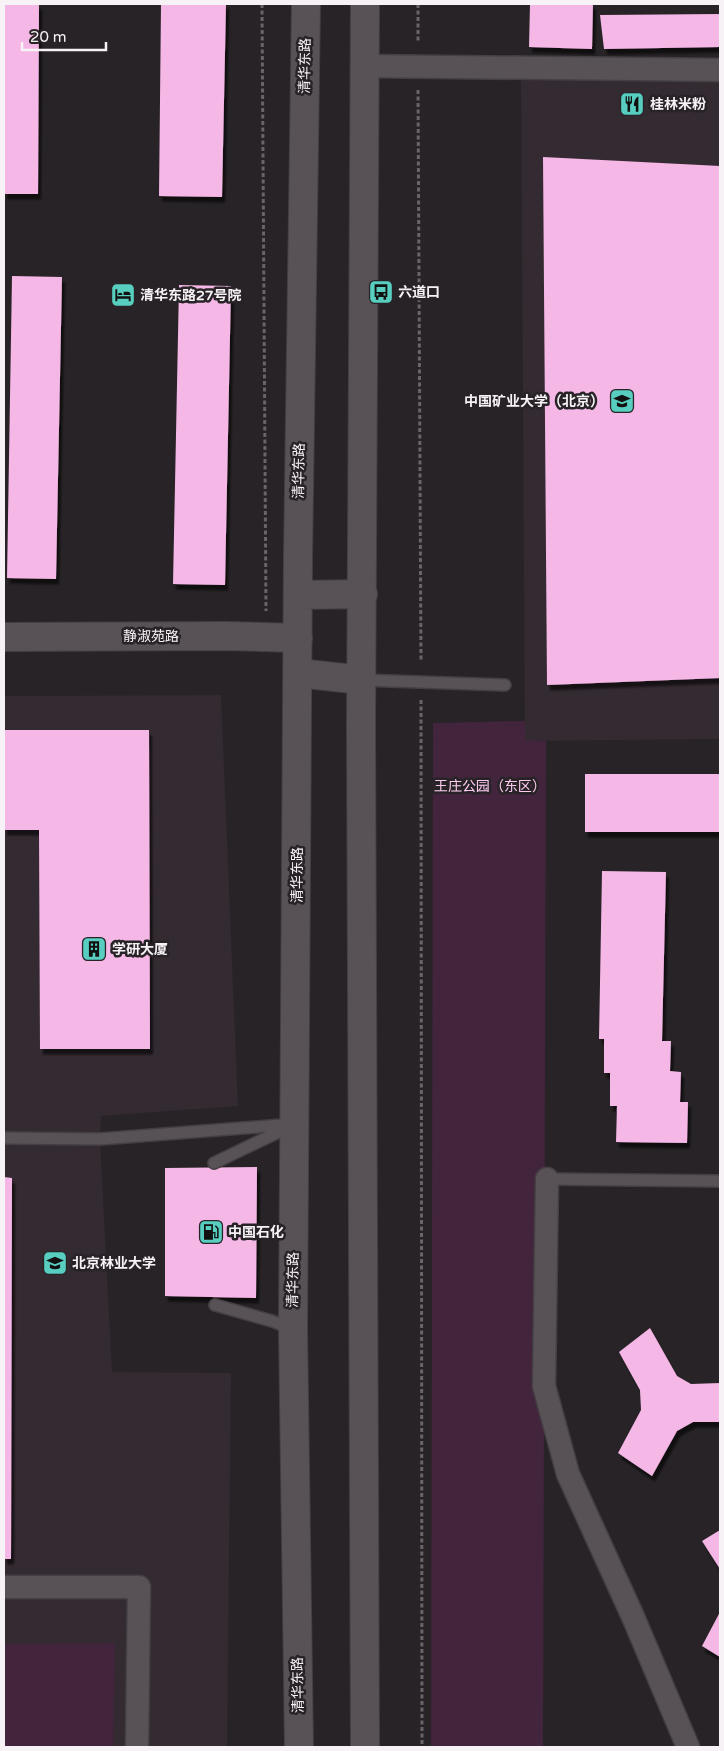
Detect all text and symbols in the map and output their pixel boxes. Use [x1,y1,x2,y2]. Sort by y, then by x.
scale bar [22,20,106,52]
text: 20 m [30,28,67,46]
street label: 清华东路 [296,38,314,94]
restaurant icon: 桂林米粉 [619,91,645,117]
place label: 桂林米粉 [650,96,706,113]
bus stop icon: 六道口 [368,279,394,305]
hotel icon: 清华东路27号院 [110,282,136,308]
place label: 六道口 [398,284,440,301]
place label: 清华东路27号院 [140,287,242,304]
school or university icon: 中国矿业大学（北京） [609,388,635,414]
place label: 中国矿业大学（北京） [464,393,604,410]
street label: 清华东路 [290,443,308,499]
street label: 静淑苑路 [123,628,179,645]
park label: 王庄公园（东区） [434,778,546,795]
street label: 清华东路 [289,847,306,903]
building icon: 学研大厦 [81,936,107,962]
place label: 学研大厦 [112,941,168,958]
fuel station icon: 中国石化 [198,1219,224,1245]
place label: 中国石化 [228,1224,284,1241]
school or university icon: 北京林业大学 [42,1250,68,1276]
street label: 清华东路 [284,1252,302,1308]
place label: 北京林业大学 [72,1255,156,1272]
street label: 清华东路 [289,1657,307,1713]

